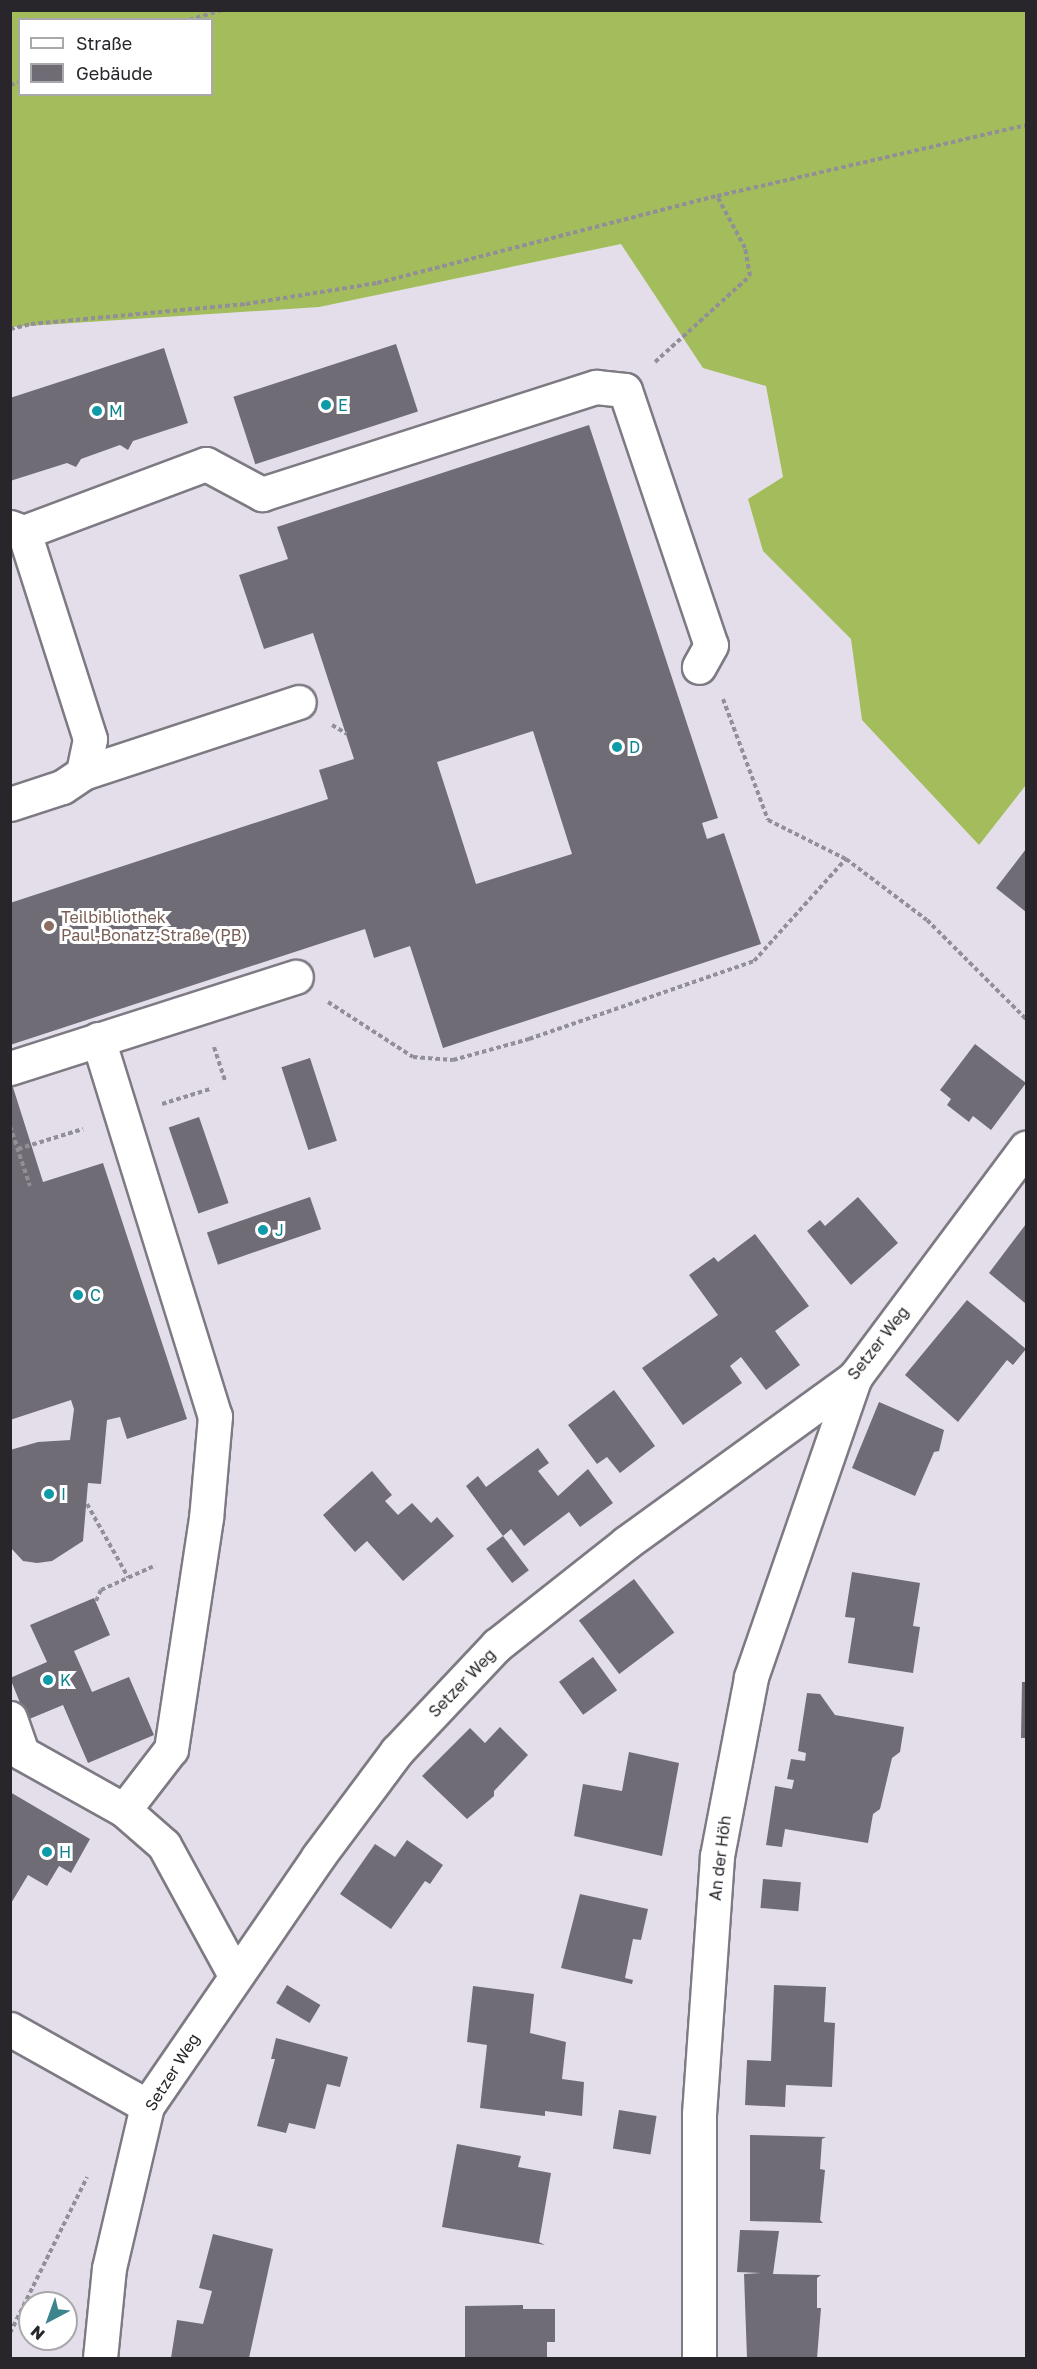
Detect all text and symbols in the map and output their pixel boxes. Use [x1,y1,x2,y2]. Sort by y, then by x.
legend [18,18,213,96]
text: Straße [76,32,132,54]
text: Gebäude [76,62,153,84]
place label: E [338,395,348,415]
marker: E [319,398,333,412]
place label: M [109,401,123,421]
marker: M [90,404,104,418]
place label: D [629,737,640,757]
marker: D [610,740,624,754]
place label: Teilbibliothek Paul-Bonatz-Straße (PB) [61,907,248,945]
marker: Teilbibliothek Paul-Bonatz-Straße (PB) [42,919,56,933]
place label: J [275,1220,284,1240]
marker: J [256,1223,270,1237]
place label: C [90,1285,101,1305]
marker: C [71,1288,85,1302]
street label: Setzer Weg [843,1303,913,1383]
place label: I [61,1484,66,1504]
marker: I [42,1487,56,1501]
street label: Setzer Weg [425,1645,499,1721]
place label: K [60,1670,71,1690]
marker: K [41,1673,55,1687]
street label: An der Höh [705,1814,735,1902]
place label: H [59,1842,71,1862]
marker: H [40,1845,54,1859]
street label: Setzer Weg [141,2030,203,2114]
north arrow [18,2291,78,2351]
text: N [26,2322,49,2345]

